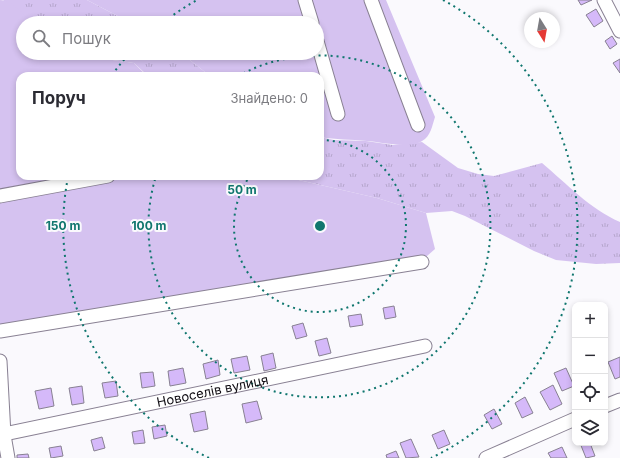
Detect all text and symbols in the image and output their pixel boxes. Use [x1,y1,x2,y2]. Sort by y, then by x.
north arrow [524,12,560,48]
search box [16,16,324,60]
icon: search [30,27,52,49]
text: Пошук [62,29,111,48]
text: Поруч [32,88,86,108]
text: Знайдено: 0 [230,90,308,106]
text: 50 m [227,182,257,197]
text: 150 m [46,218,80,233]
text: 100 m [131,218,167,233]
centre of rings [313,219,327,233]
map controls [572,302,608,446]
button: + [572,302,608,338]
button: − [572,338,608,374]
street label: Новоселів вулиця [155,371,270,410]
button: locate [572,374,608,410]
button: layers [572,410,608,446]

